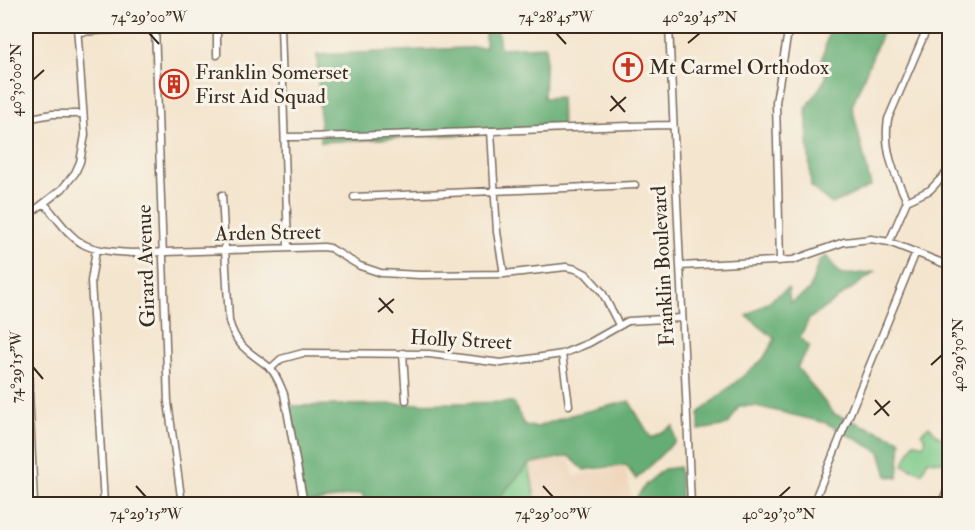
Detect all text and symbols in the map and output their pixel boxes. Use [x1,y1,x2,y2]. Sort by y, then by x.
text: 74°29'00"W [111,8,188,27]
text: 74°28'45"W [519,8,594,27]
text: 40°29'45"N [663,8,738,27]
text: 40°30'00"N [7,43,26,117]
church icon: Mt Carmel Orthodox [612,51,644,83]
place label: Mt Carmel Orthodox [649,54,830,81]
place label: Franklin Somerset First Aid Squad [195,59,349,110]
building icon: Franklin Somerset First Aid Squad [158,68,190,100]
street label: Franklin Boulevard [645,184,681,347]
street label: Girard Avenue [130,204,162,328]
street label: Arden Street [214,219,321,247]
text: 40°29'30"N [949,318,968,392]
street label: Holly Street [409,324,513,356]
text: 74°29'15"W [7,330,26,403]
text: 74°29'15"W [110,505,183,524]
text: 74°29'00"W [515,505,592,524]
text: 40°29'30"N [742,505,816,524]

